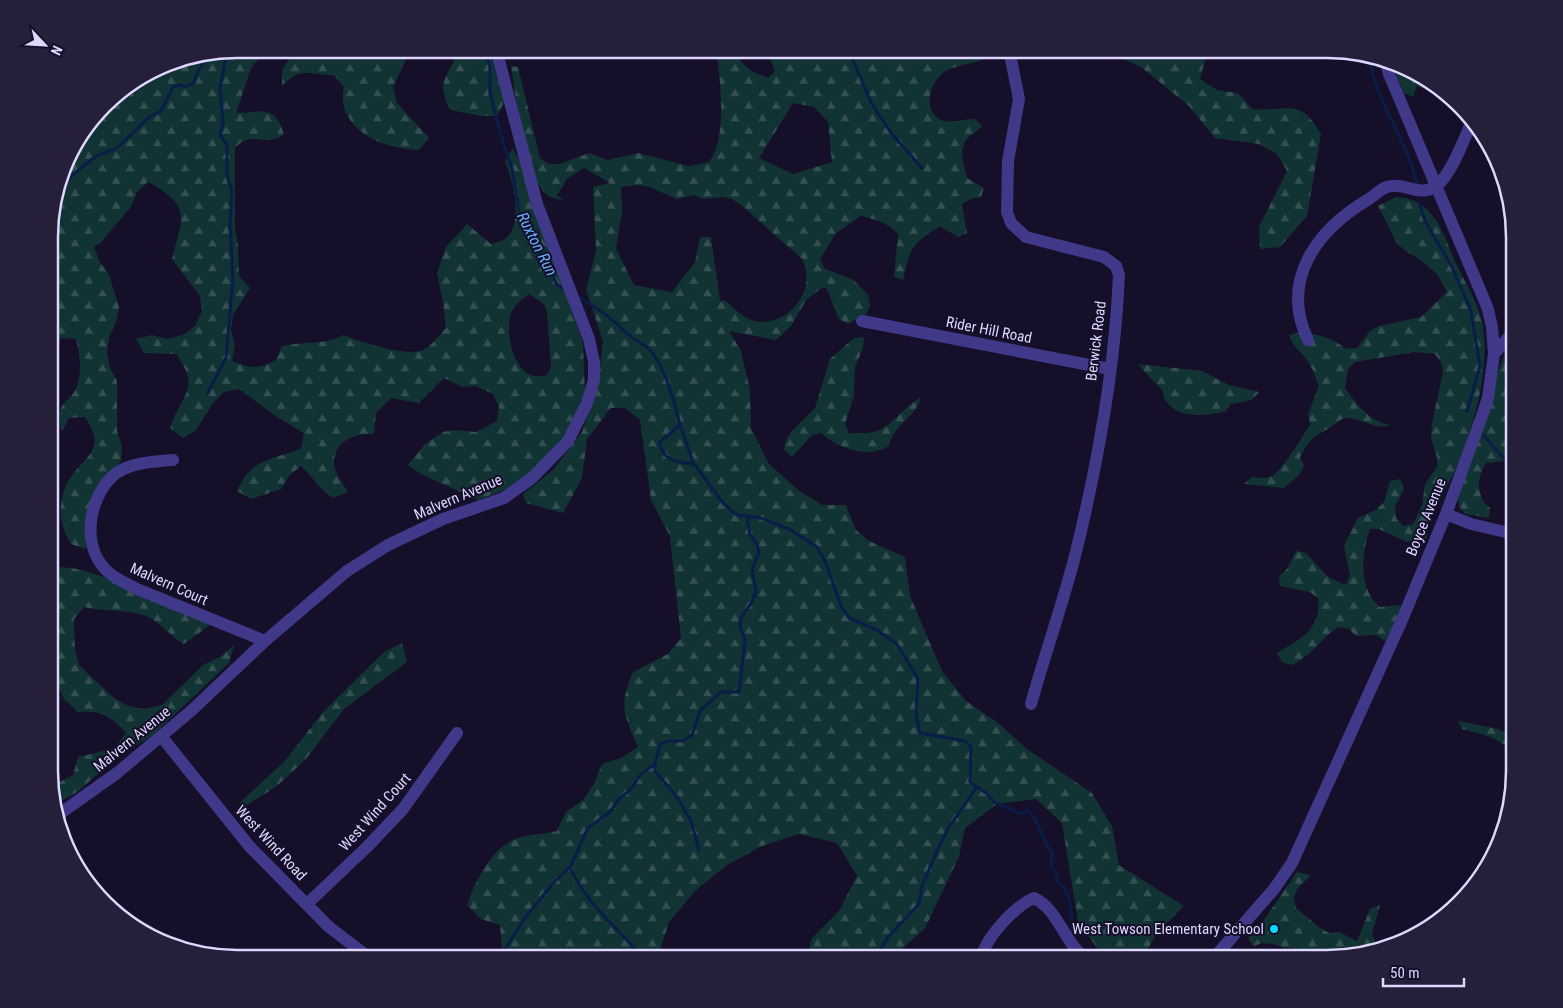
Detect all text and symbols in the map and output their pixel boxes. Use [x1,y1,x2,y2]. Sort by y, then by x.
north arrow [20,20,70,70]
text: N [48,43,66,58]
water label: Ruxton Run [513,209,561,279]
street label: Berwick Road [1082,300,1110,382]
street label: Rider Hill Road [945,313,1033,347]
street label: Malvern Avenue [411,470,505,524]
street label: Boyce Avenue [1402,475,1450,559]
street label: Malvern Court [127,559,211,609]
street label: Malvern Avenue [90,702,174,776]
street label: West Wind Court [335,769,415,855]
street label: West Wind Road [232,802,310,884]
place label: West Towson Elementary School [1072,920,1264,938]
marker: West Towson Elementary School [1268,923,1280,935]
scale bar [1383,956,1464,988]
text: 50 m [1390,964,1420,982]

